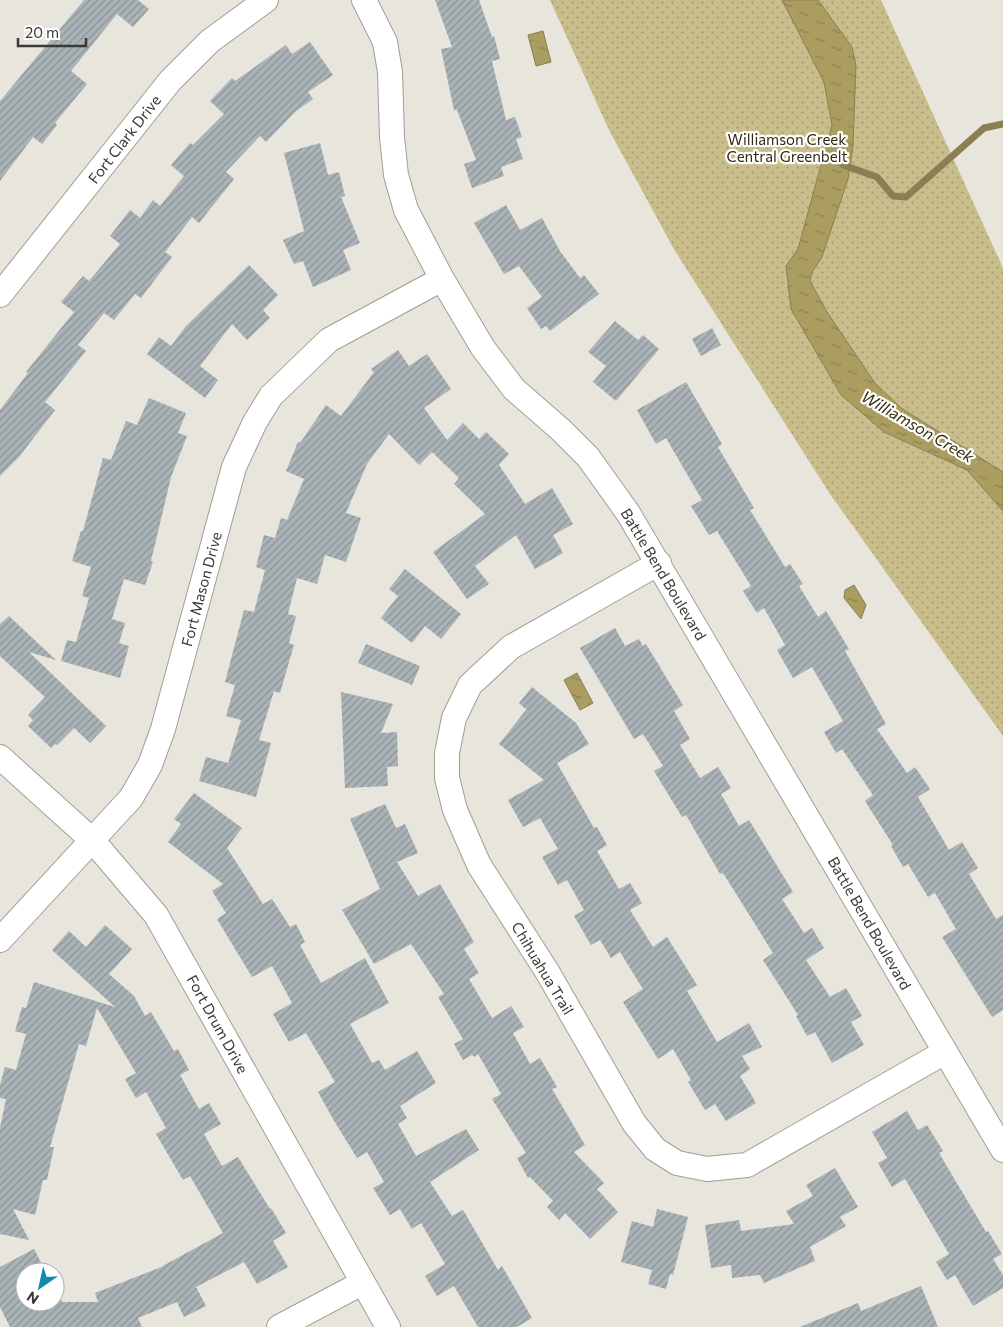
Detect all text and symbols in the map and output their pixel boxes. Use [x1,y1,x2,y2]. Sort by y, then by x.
scale bar [18,15,85,47]
text: 20 m [25,23,59,41]
street label: Fort Clark Drive [84,91,164,187]
park label: Williamson Creek Central Greenbelt [726,130,848,165]
water label: Williamson Creek [858,386,978,466]
street label: Battle Bend Boulevard [618,505,710,643]
street label: Fort Mason Drive [177,530,225,648]
street label: Battle Bend Boulevard [825,853,915,993]
street label: Chihuahua Trail [508,918,578,1018]
street label: Fort Drum Drive [183,972,253,1076]
north arrow [15,1262,65,1312]
text: N [23,1288,42,1308]

